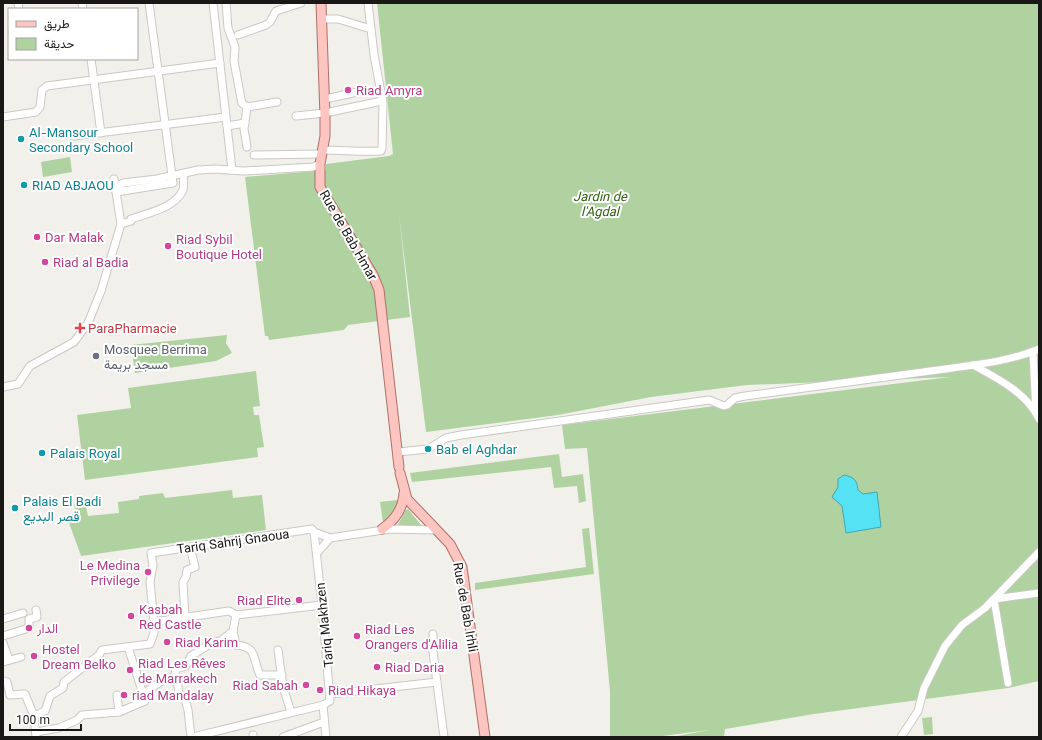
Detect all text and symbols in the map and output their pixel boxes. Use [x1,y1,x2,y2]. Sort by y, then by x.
legend [8,8,138,60]
text: طريق [44,16,70,34]
text: حديقة [44,36,74,54]
place label: Riad Amyra [356,82,422,102]
marker: Riad Amyra [343,85,353,95]
place label: Al-Mansour Secondary School [29,124,133,159]
marker: Al-Mansour Secondary School [16,134,26,144]
place label: RIAD ABJAOU [32,177,114,197]
marker: RIAD ABJAOU [19,180,29,190]
street label: Rue de Bab Hmar [313,187,382,285]
park label: Jardin de l'Agdal [573,188,628,223]
place label: Dar Malak [45,229,104,249]
place label: Riad Sybil Boutique Hotel [176,231,262,266]
marker: Dar Malak [32,232,42,242]
marker: Riad Sybil Boutique Hotel [163,241,173,251]
place label: Riad al Badia [53,254,129,274]
marker: Riad al Badia [40,257,50,267]
place label: ParaPharmacie [88,320,177,340]
marker: ParaPharmacie [75,323,85,333]
place label: Mosquee Berrima مسجد بريمة [104,341,207,376]
marker: Mosquee Berrima مسجد بريمة [91,351,101,361]
place label: Bab el Aghdar [436,441,518,461]
marker: Bab el Aghdar [423,444,433,454]
place label: Palais Royal [50,445,120,465]
marker: Palais Royal [37,448,47,458]
place label: Palais El Badi قصر البديع [23,493,102,528]
marker: Palais El Badi قصر البديع [10,503,20,513]
street label: Tariq Sahrij Gnaoua [176,525,291,561]
place label: Le Medina Privilege [80,557,140,592]
street label: Rue de Bab Irhli [446,561,482,654]
marker: Le Medina Privilege [143,567,153,577]
street label: Tariq Makhzen [312,581,340,668]
place label: Riad Elite [237,592,291,612]
marker: Riad Elite [294,595,304,605]
place label: Kasbah Red Castle [139,601,201,636]
marker: Kasbah Red Castle [126,611,136,621]
place label: الدار [36,620,58,640]
place label: Riad Les Orangers d'Alilia [365,621,458,656]
marker: الدار [24,623,34,633]
marker: Riad Les Orangers d'Alilia [352,631,362,641]
place label: Riad Karim [175,634,238,654]
marker: Riad Karim [162,637,172,647]
place label: Hostel Dream Belko [42,641,116,676]
marker: Hostel Dream Belko [29,651,39,661]
place label: Riad Les Rêves de Marrakech [138,655,226,690]
place label: Riad Daria [385,659,444,679]
marker: Riad Daria [372,662,382,672]
marker: Riad Les Rêves de Marrakech [125,665,135,675]
place label: Riad Sabah [233,677,298,697]
marker: Riad Sabah [301,680,311,690]
place label: Riad Hikaya [328,682,396,702]
marker: Riad Hikaya [315,685,325,695]
place label: riad Mandalay [132,687,214,707]
marker: riad Mandalay [119,690,129,700]
scale bar [10,706,81,732]
text: 100 m [16,712,50,730]

